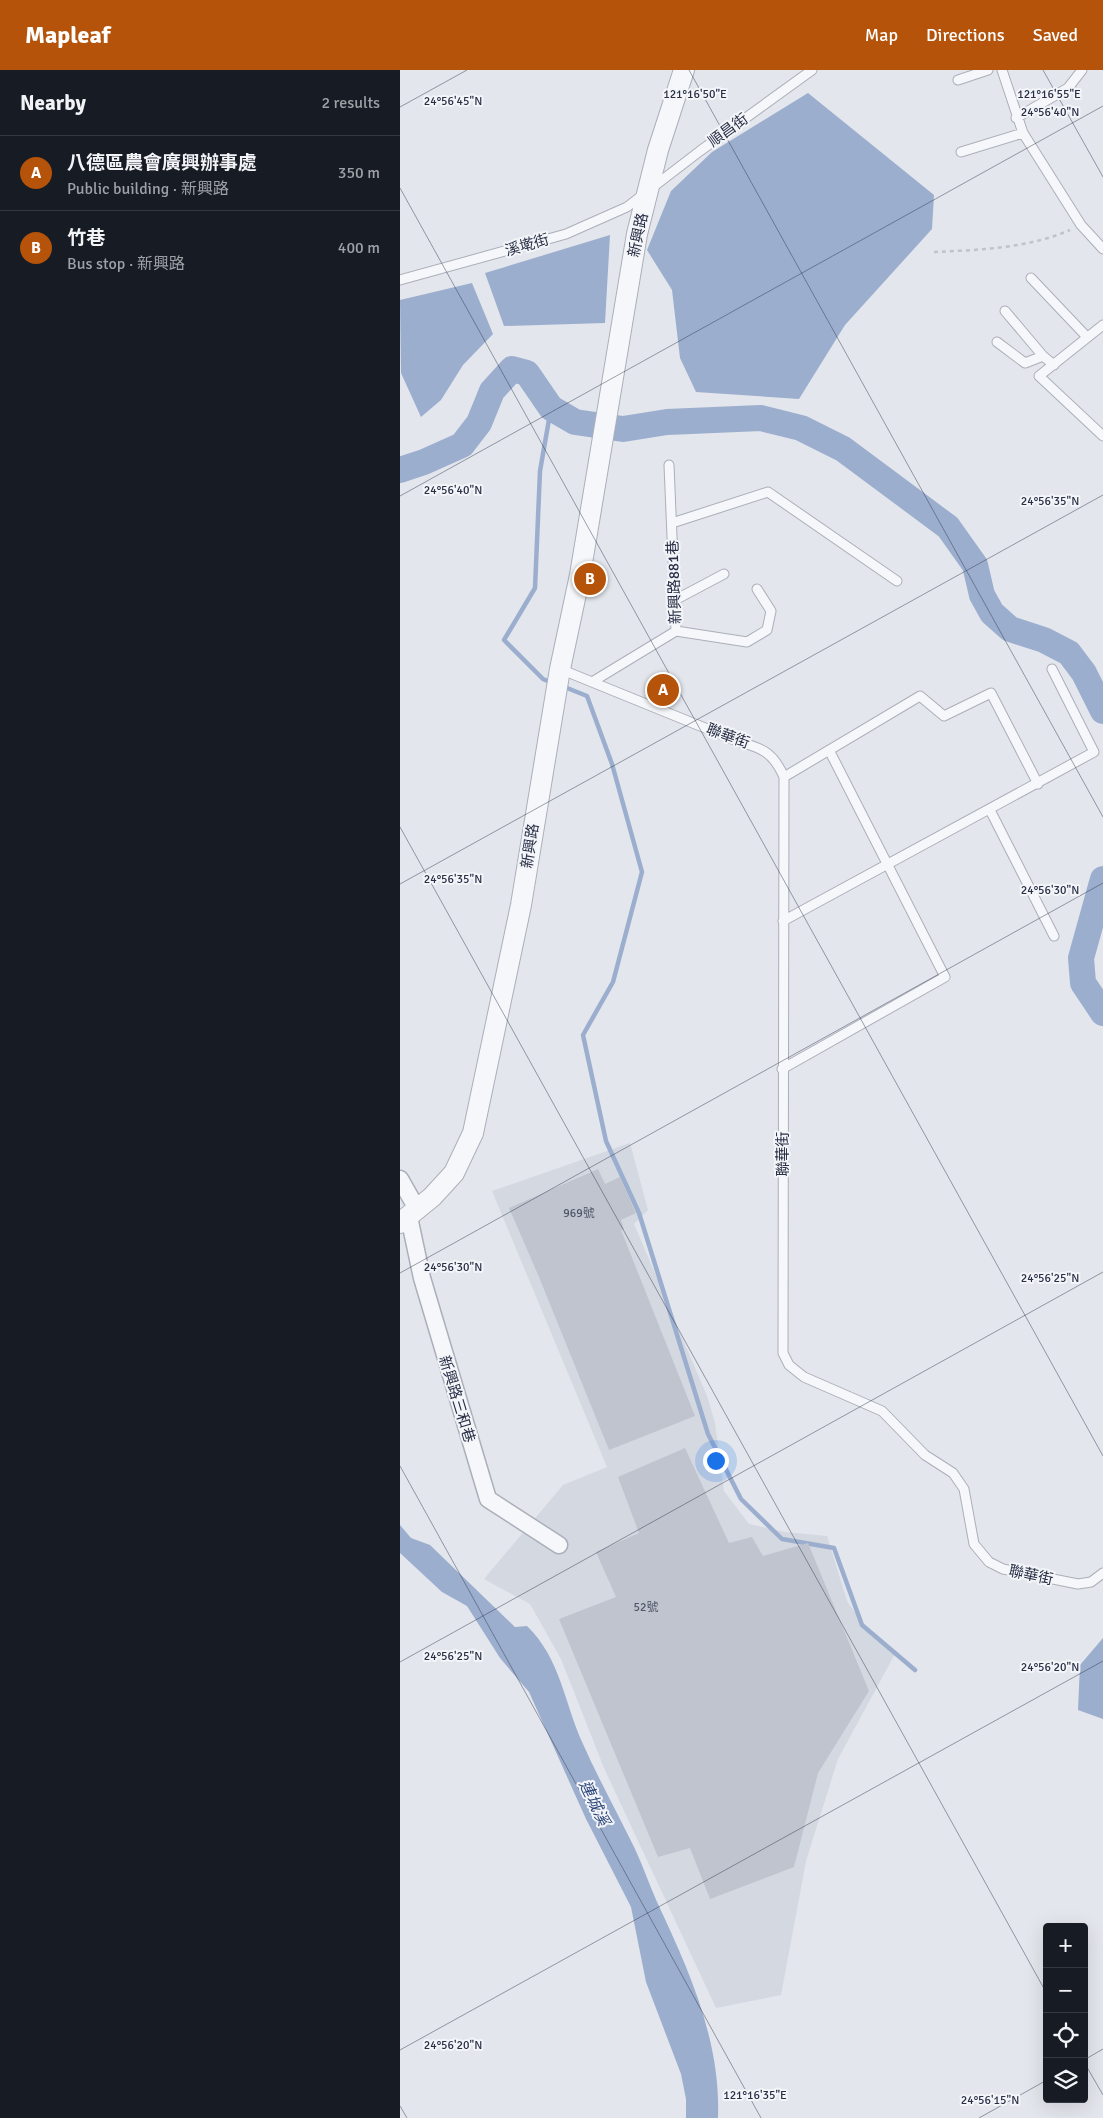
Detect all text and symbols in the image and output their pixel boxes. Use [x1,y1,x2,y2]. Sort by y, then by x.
text: Mapleaf [25,20,110,50]
text: Map [865,24,898,46]
text: Directions [926,24,1005,46]
text: Saved [1033,24,1078,46]
text: 121°16'50"E [663,87,727,102]
text: 121°16'55"E [1017,87,1081,102]
text: Nearby [20,90,86,116]
text: 2 results [321,93,380,113]
text: 24°56'45"N [424,94,482,109]
text: 24°56'40"N [1021,105,1079,120]
street label: 順昌街 [705,109,751,151]
text: 八德區農會廣興辦事處 [67,151,257,175]
text: A [31,163,41,183]
text: 350 m [338,163,380,183]
text: Public building · 新興路 [67,179,229,199]
street label: 新興路 [625,211,651,259]
text: 竹巷 [67,226,105,250]
street label: 溪墘街 [503,230,551,260]
text: B [31,238,41,258]
text: 400 m [338,238,380,258]
text: Bus stop · 新興路 [67,254,185,274]
text: 24°56'40"N [424,483,482,498]
text: 24°56'35"N [1021,494,1079,509]
street label: 新興路881巷 [664,540,684,624]
pin: B [574,560,606,598]
pin: A [647,671,679,709]
street label: 聯華街 [704,720,752,752]
street label: 新興路 [518,822,542,870]
text: 24°56'35"N [424,872,482,887]
text: 24°56'30"N [1021,883,1079,898]
street label: 聯華街 [774,1131,792,1177]
house number: 969號 [563,1206,595,1221]
text: 24°56'30"N [424,1260,482,1275]
text: 24°56'25"N [1021,1271,1079,1286]
street label: 新興路三和巷 [435,1353,479,1445]
your location [703,1448,729,1474]
street label: 聯華街 [1007,1562,1055,1588]
house number: 52號 [634,1600,658,1615]
text: 24°56'25"N [424,1649,482,1664]
text: 24°56'20"N [1021,1660,1079,1675]
water label: 連城溪 [574,1777,614,1831]
map controls [1043,1923,1088,2103]
button: + [1043,1923,1088,1968]
button: − [1043,1968,1088,2013]
button: locate [1043,2013,1088,2058]
text: 24°56'20"N [424,2038,482,2053]
button: layers [1043,2058,1088,2103]
text: 121°16'35"E [723,2088,787,2103]
text: 24°56'15"N [961,2093,1019,2108]

